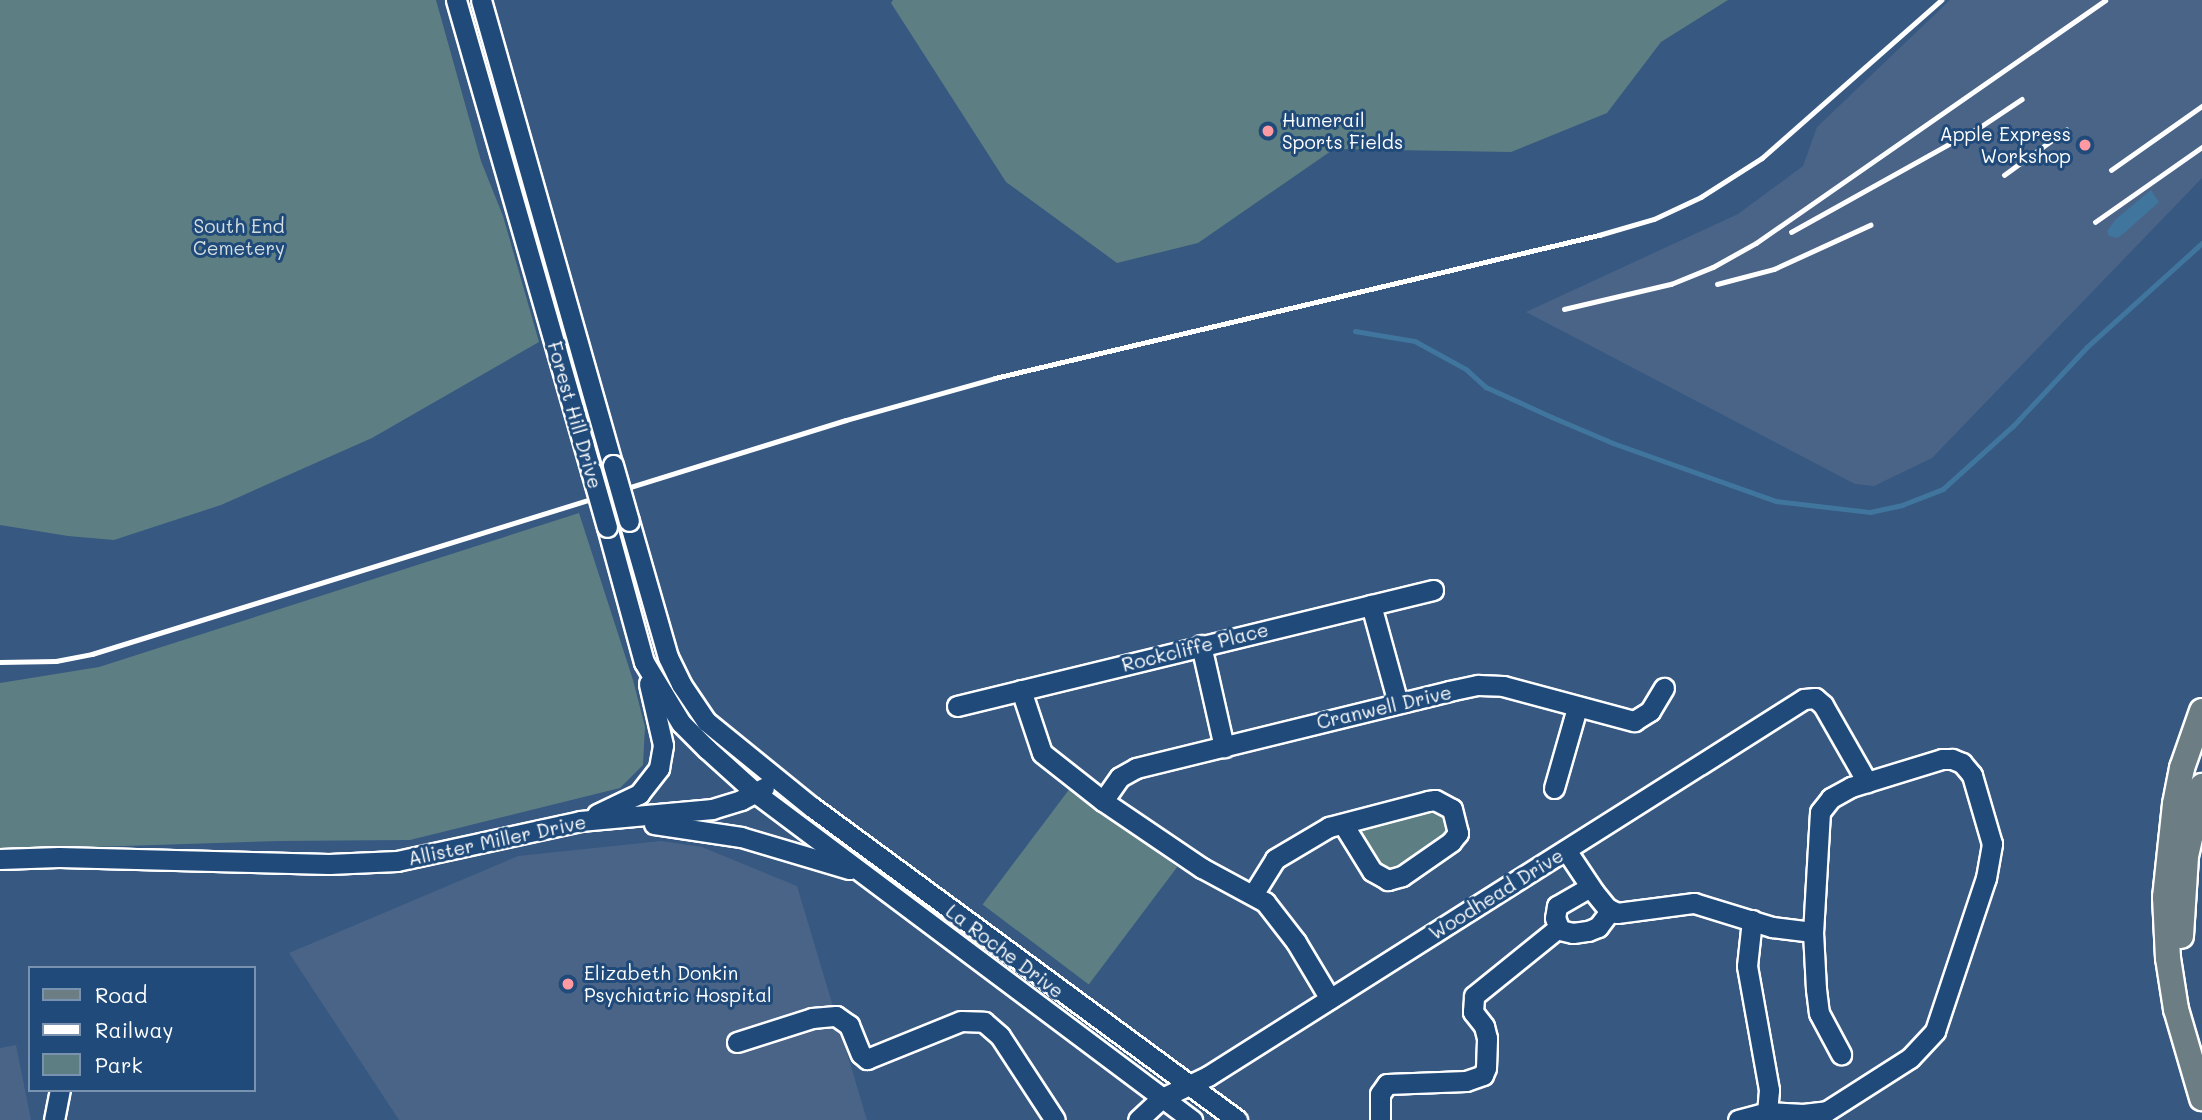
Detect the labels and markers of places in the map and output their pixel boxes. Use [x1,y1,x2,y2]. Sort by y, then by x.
place label: Humerail Sports Fields [1282,109,1403,153]
marker: Humerail Sports Fields [1260,123,1276,139]
place label: Apple Express Workshop [1940,123,2071,167]
marker: Apple Express Workshop [2077,137,2093,153]
place label: Elizabeth Donkin Psychiatric Hospital [584,962,772,1006]
marker: Elizabeth Donkin Psychiatric Hospital [558,974,578,994]

